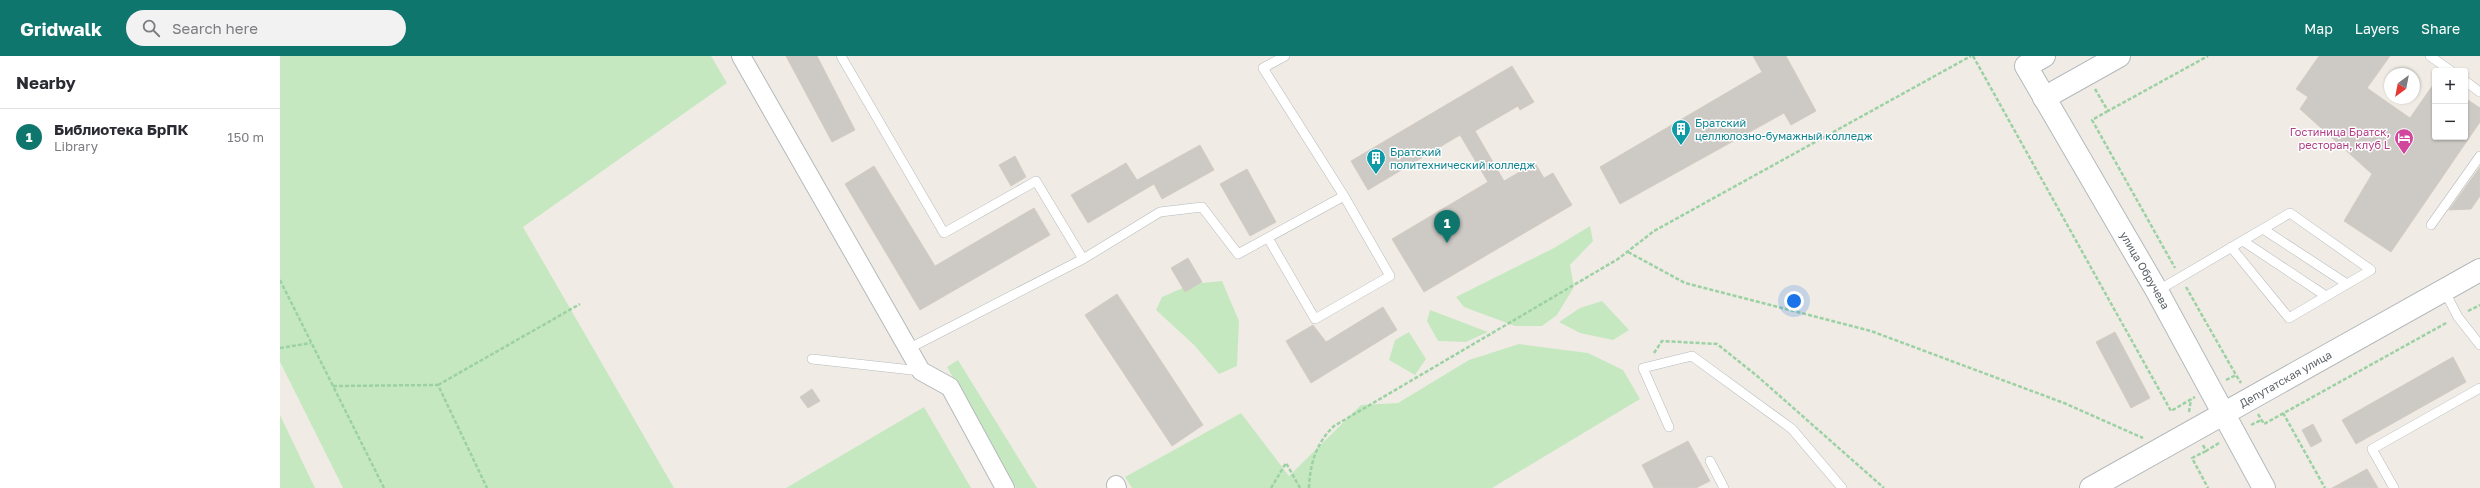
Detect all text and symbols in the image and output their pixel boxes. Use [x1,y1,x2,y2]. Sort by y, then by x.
search box [126,10,406,46]
text: Gridwalk [20,17,102,40]
icon: search [140,17,162,39]
text: Search here [172,19,258,37]
text: Map [2304,20,2333,37]
text: Layers [2355,20,2399,37]
text: Share [2421,20,2460,37]
north arrow [2384,68,2420,104]
map controls [2432,68,2468,140]
button: + [2432,68,2468,104]
text: Nearby [16,72,76,93]
button: − [2432,104,2468,140]
place label: Братский целлюлозно-бумажный колледж [1695,116,1873,142]
building icon: Братский целлюлозно-бумажный колледж [1670,118,1692,146]
text: Библиотека БрПК [54,120,188,138]
place label: Гостиница Братск, ресторан, клуб L [2290,125,2391,151]
hotel icon: Гостиница Братск, ресторан, клуб L [2393,127,2415,155]
text: 1 [26,129,32,145]
text: 150 m [227,129,264,145]
text: Library [54,138,98,154]
place label: Братский политехнический колледж [1390,145,1536,171]
building icon: Братский политехнический колледж [1365,147,1387,175]
pin: 1 [1434,210,1460,243]
street label: улица Обручева [2118,229,2173,311]
your location [1784,291,1804,311]
street label: Депутатская улица [2237,348,2334,410]

